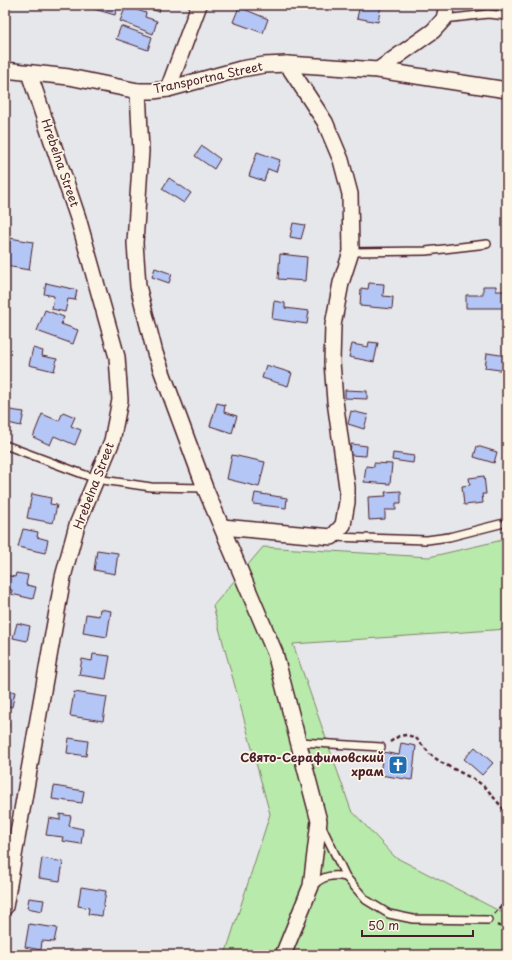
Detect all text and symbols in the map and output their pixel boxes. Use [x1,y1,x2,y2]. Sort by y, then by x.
street label: Transportna Street [151,57,264,97]
street label: Hrebelna Street [37,116,84,209]
street label: Hrebelna Street [68,439,118,532]
place label: Свято-Серафимовский храм [240,748,384,780]
church icon: Свято-Серафимовский храм [387,754,409,776]
scale bar [362,912,473,938]
text: 50 m [368,916,399,934]

